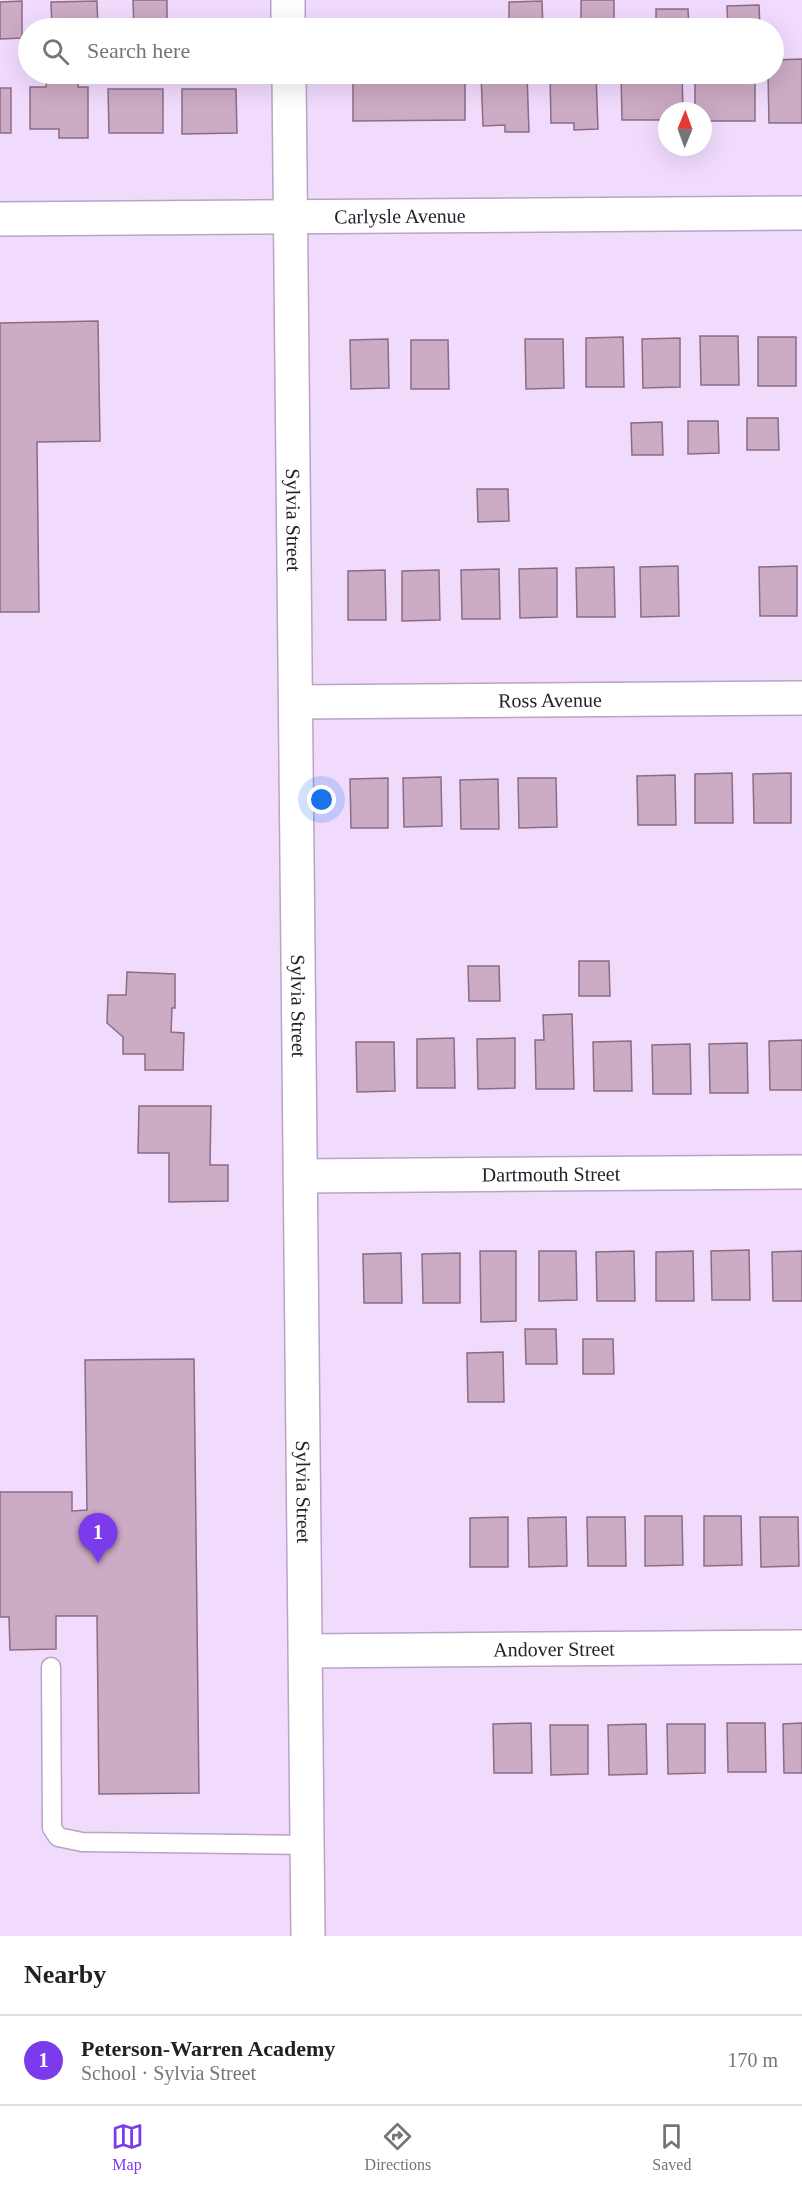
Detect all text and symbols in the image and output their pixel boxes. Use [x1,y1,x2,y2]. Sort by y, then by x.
search box [18,18,784,84]
icon: search [39,35,72,68]
text: Search here [87,38,190,63]
north arrow [658,102,712,156]
street label: Carlysle Avenue [334,205,466,228]
street label: Sylvia Street [281,468,305,572]
street label: Ross Avenue [498,689,602,711]
your location [307,785,336,814]
street label: Sylvia Street [286,954,310,1058]
street label: Dartmouth Street [482,1162,621,1186]
street label: Sylvia Street [291,1440,315,1544]
pin: 1 [78,1514,118,1563]
street label: Andover Street [493,1638,615,1660]
text: Nearby [24,1960,106,1989]
text: Peterson-Warren Academy [81,2036,335,2061]
text: 1 [39,2049,49,2071]
text: 170 m [727,2049,778,2071]
text: School · Sylvia Street [81,2062,256,2084]
tab: Map [111,2120,144,2174]
tab: Directions [365,2120,431,2174]
tab: Saved [652,2120,691,2174]

